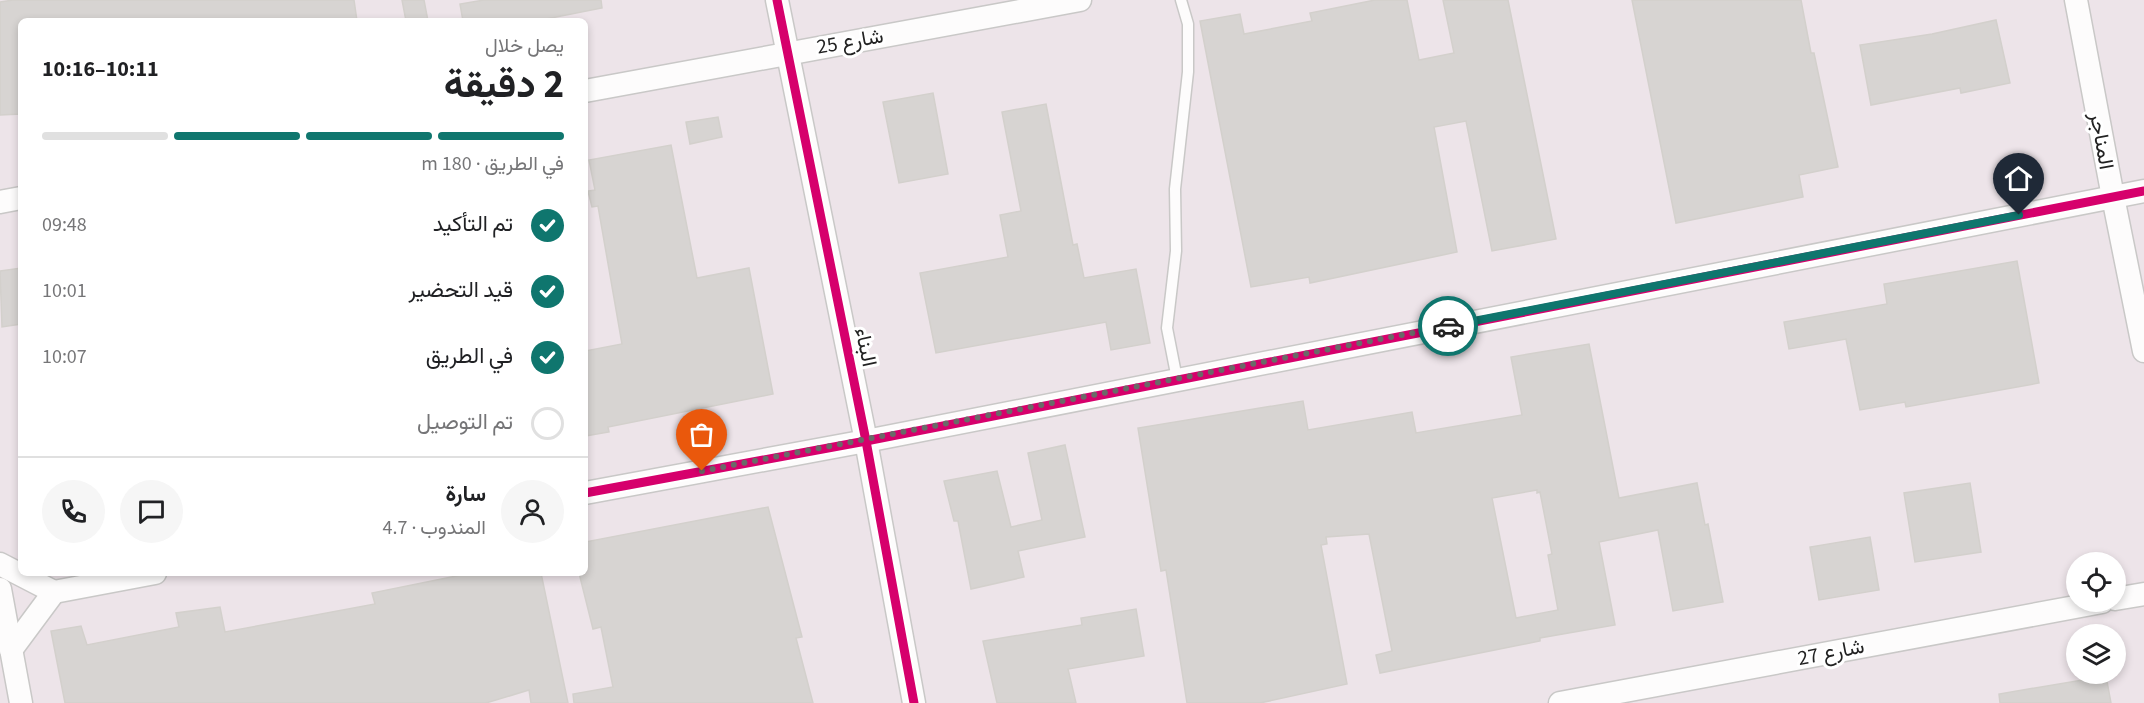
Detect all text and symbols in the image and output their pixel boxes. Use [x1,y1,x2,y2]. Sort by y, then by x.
street label: شارع 25 [814,20,886,62]
text: يصل خلال [485,32,564,60]
text: 10:11–10:16 [42,53,159,85]
text: 2 دقيقة [444,57,564,113]
street label: المناجر [2082,109,2122,172]
text: في الطريق · 180 m [421,150,564,178]
pin [1993,153,2044,215]
icon: home [2002,162,2035,195]
text: تم التأكيد [433,208,513,240]
icon: check [531,209,564,242]
text: 09:48 [42,211,87,239]
text: قيد التحضير [408,274,513,306]
icon: check [531,275,564,308]
text: 10:01 [42,277,87,305]
courier [1418,296,1478,356]
icon: car [1432,310,1465,343]
street label: البناء [847,325,885,369]
text: في الطريق [426,340,513,372]
icon: check [531,341,564,374]
text: 10:07 [42,343,87,371]
text: تم التوصيل [417,406,513,438]
pin [676,409,727,471]
icon: bag [685,418,718,451]
text: سارة [445,478,486,510]
button: phone [42,480,105,543]
button: chat [120,480,183,543]
button: person [501,480,564,543]
text: المندوب · 4.7 [383,514,486,542]
map controls [2066,552,2126,684]
button: locate [2066,552,2126,612]
button: layers [2066,624,2126,684]
street label: شارع 27 [1795,631,1867,673]

